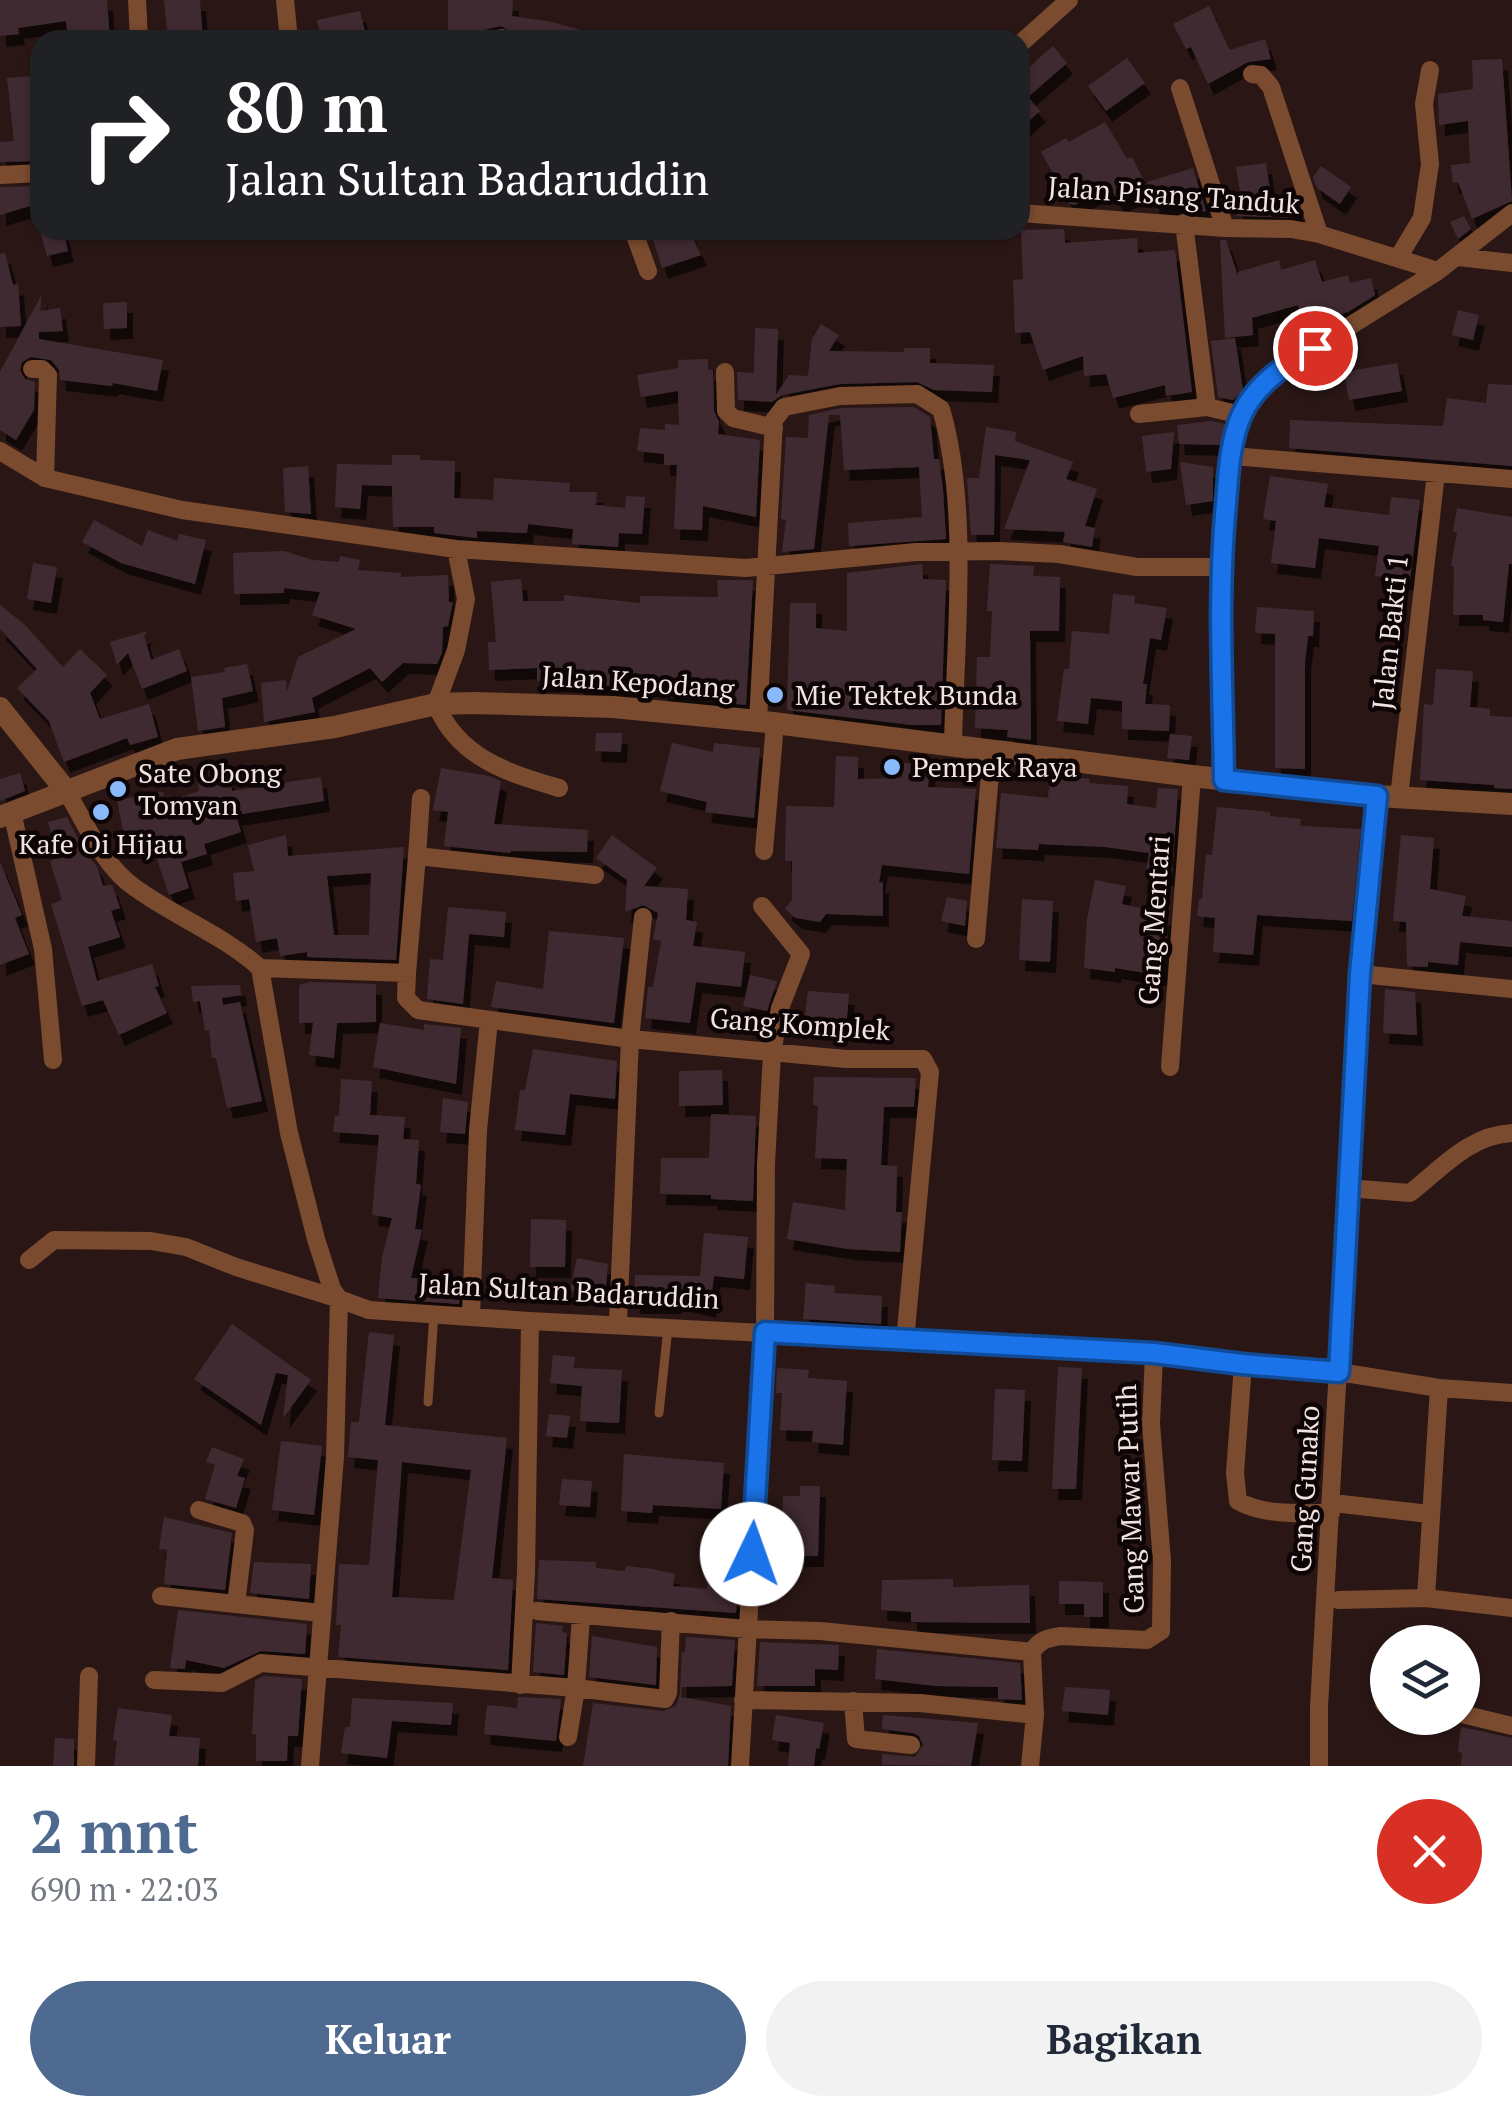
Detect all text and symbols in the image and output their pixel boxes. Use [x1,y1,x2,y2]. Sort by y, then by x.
text: 80 m [225,59,388,152]
icon: right [60,70,190,200]
text: Jalan Sultan Badaruddin [225,148,709,208]
street label: Jalan Pisang Tanduk [1047,167,1302,222]
pin [1273,306,1358,391]
icon: arrive [1288,321,1343,376]
street label: Jalan Bakti 1 [1363,552,1416,711]
street label: Jalan Kepodang [541,656,737,707]
place label: Mie Tektek Bunda [795,676,1018,713]
marker: Mie Tektek Bunda [764,684,786,706]
place label: Pempek Raya [912,748,1078,785]
place label: Sate Obong Tomyan [138,754,283,823]
marker: Pempek Raya [881,756,903,778]
marker: Sate Obong Tomyan [107,778,129,800]
marker: Kafe Oi Hijau [90,801,112,823]
place label: Kafe Oi Hijau [18,825,184,862]
street label: Gang Mentari [1129,834,1178,1006]
street label: Gang Komplek [709,999,892,1048]
street label: Jalan Sultan Badaruddin [418,1264,721,1317]
street label: Gang Mawar Putih [1107,1383,1152,1615]
street label: Gang Gunako [1282,1404,1327,1573]
position arrow [700,1502,804,1606]
map controls [1370,1625,1480,1735]
button: layers [1370,1625,1480,1735]
text: 2 mnt [30,1791,198,1870]
button: close [1377,1799,1482,1904]
text: 690 m · 22:03 [30,1868,218,1910]
button: Keluar [30,1981,746,2096]
button: Bagikan [766,1981,1482,2096]

